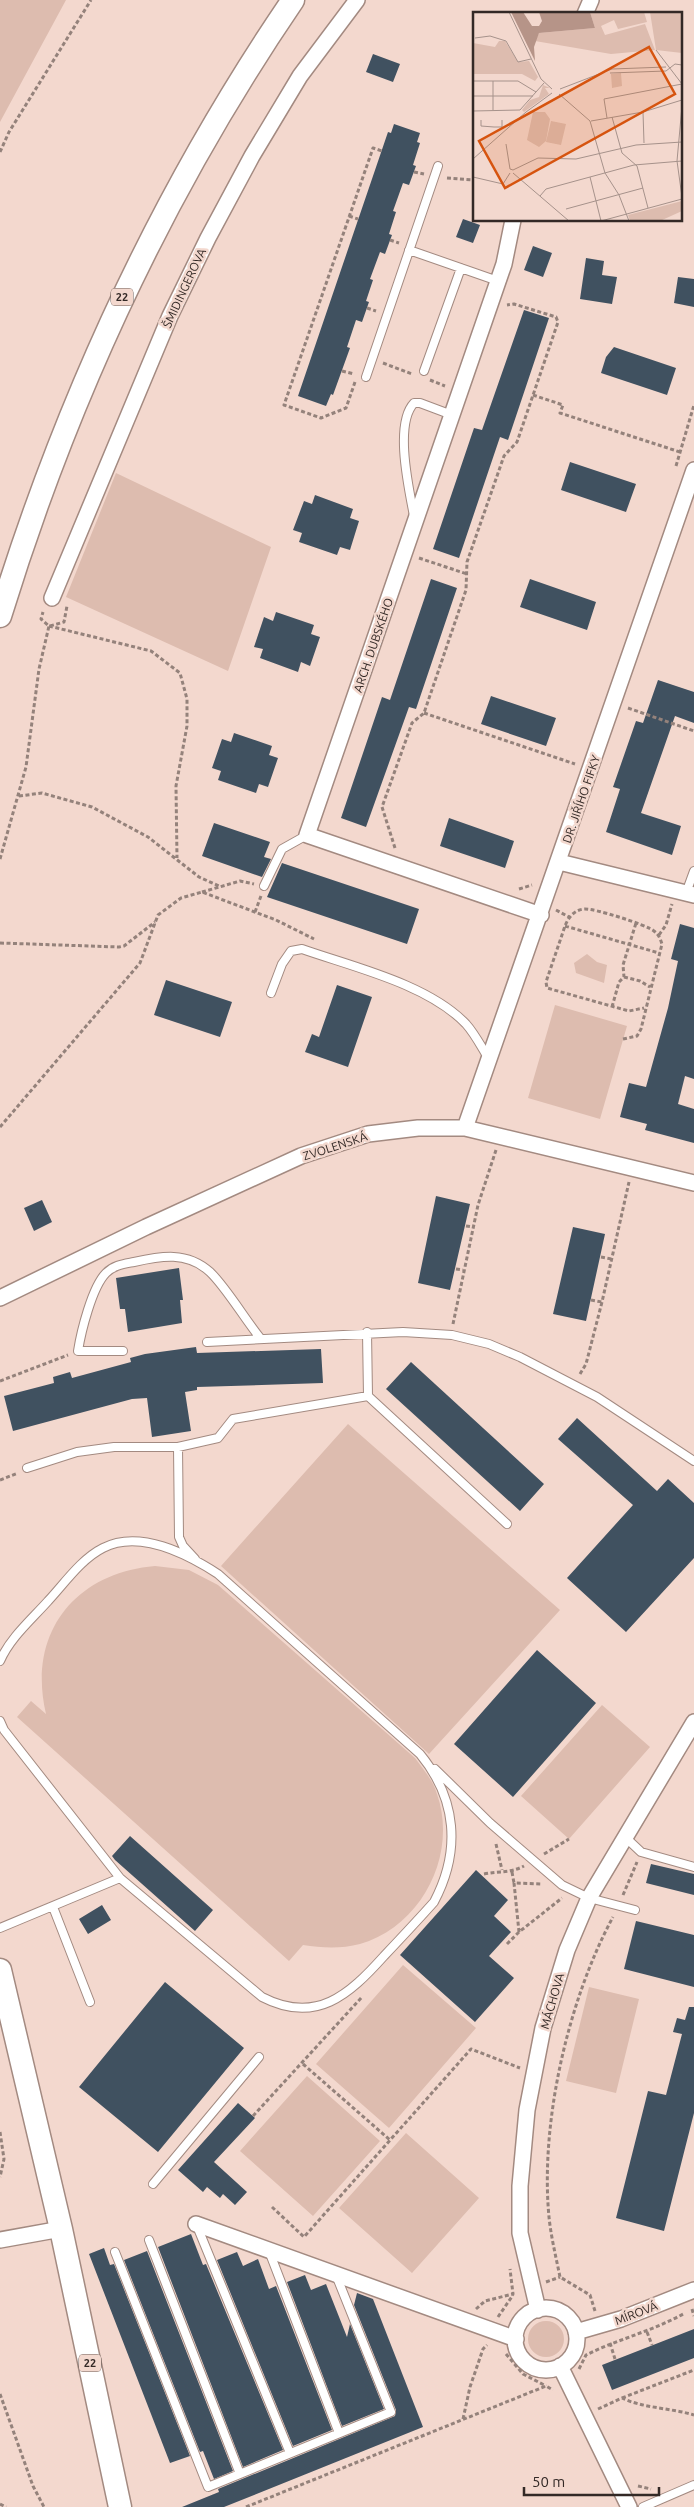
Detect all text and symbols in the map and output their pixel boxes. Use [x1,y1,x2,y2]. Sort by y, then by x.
inset map [473,12,682,221]
street label: ŠMIDINGEROVA [160,246,208,330]
road number: 22 [111,288,133,306]
street label: ARCH. DUBSKÉHO [351,596,395,694]
street label: DR. JIŘÍHO FIFKY [560,753,602,845]
street label: ZVOLENSKÁ [301,1129,369,1163]
street label: MÁCHOVA [538,1971,566,2031]
street label: MÍROVÁ [613,2299,659,2327]
road number: 22 [79,2354,101,2372]
scale bar [524,2464,659,2496]
text: 50 m [532,2473,565,2490]

